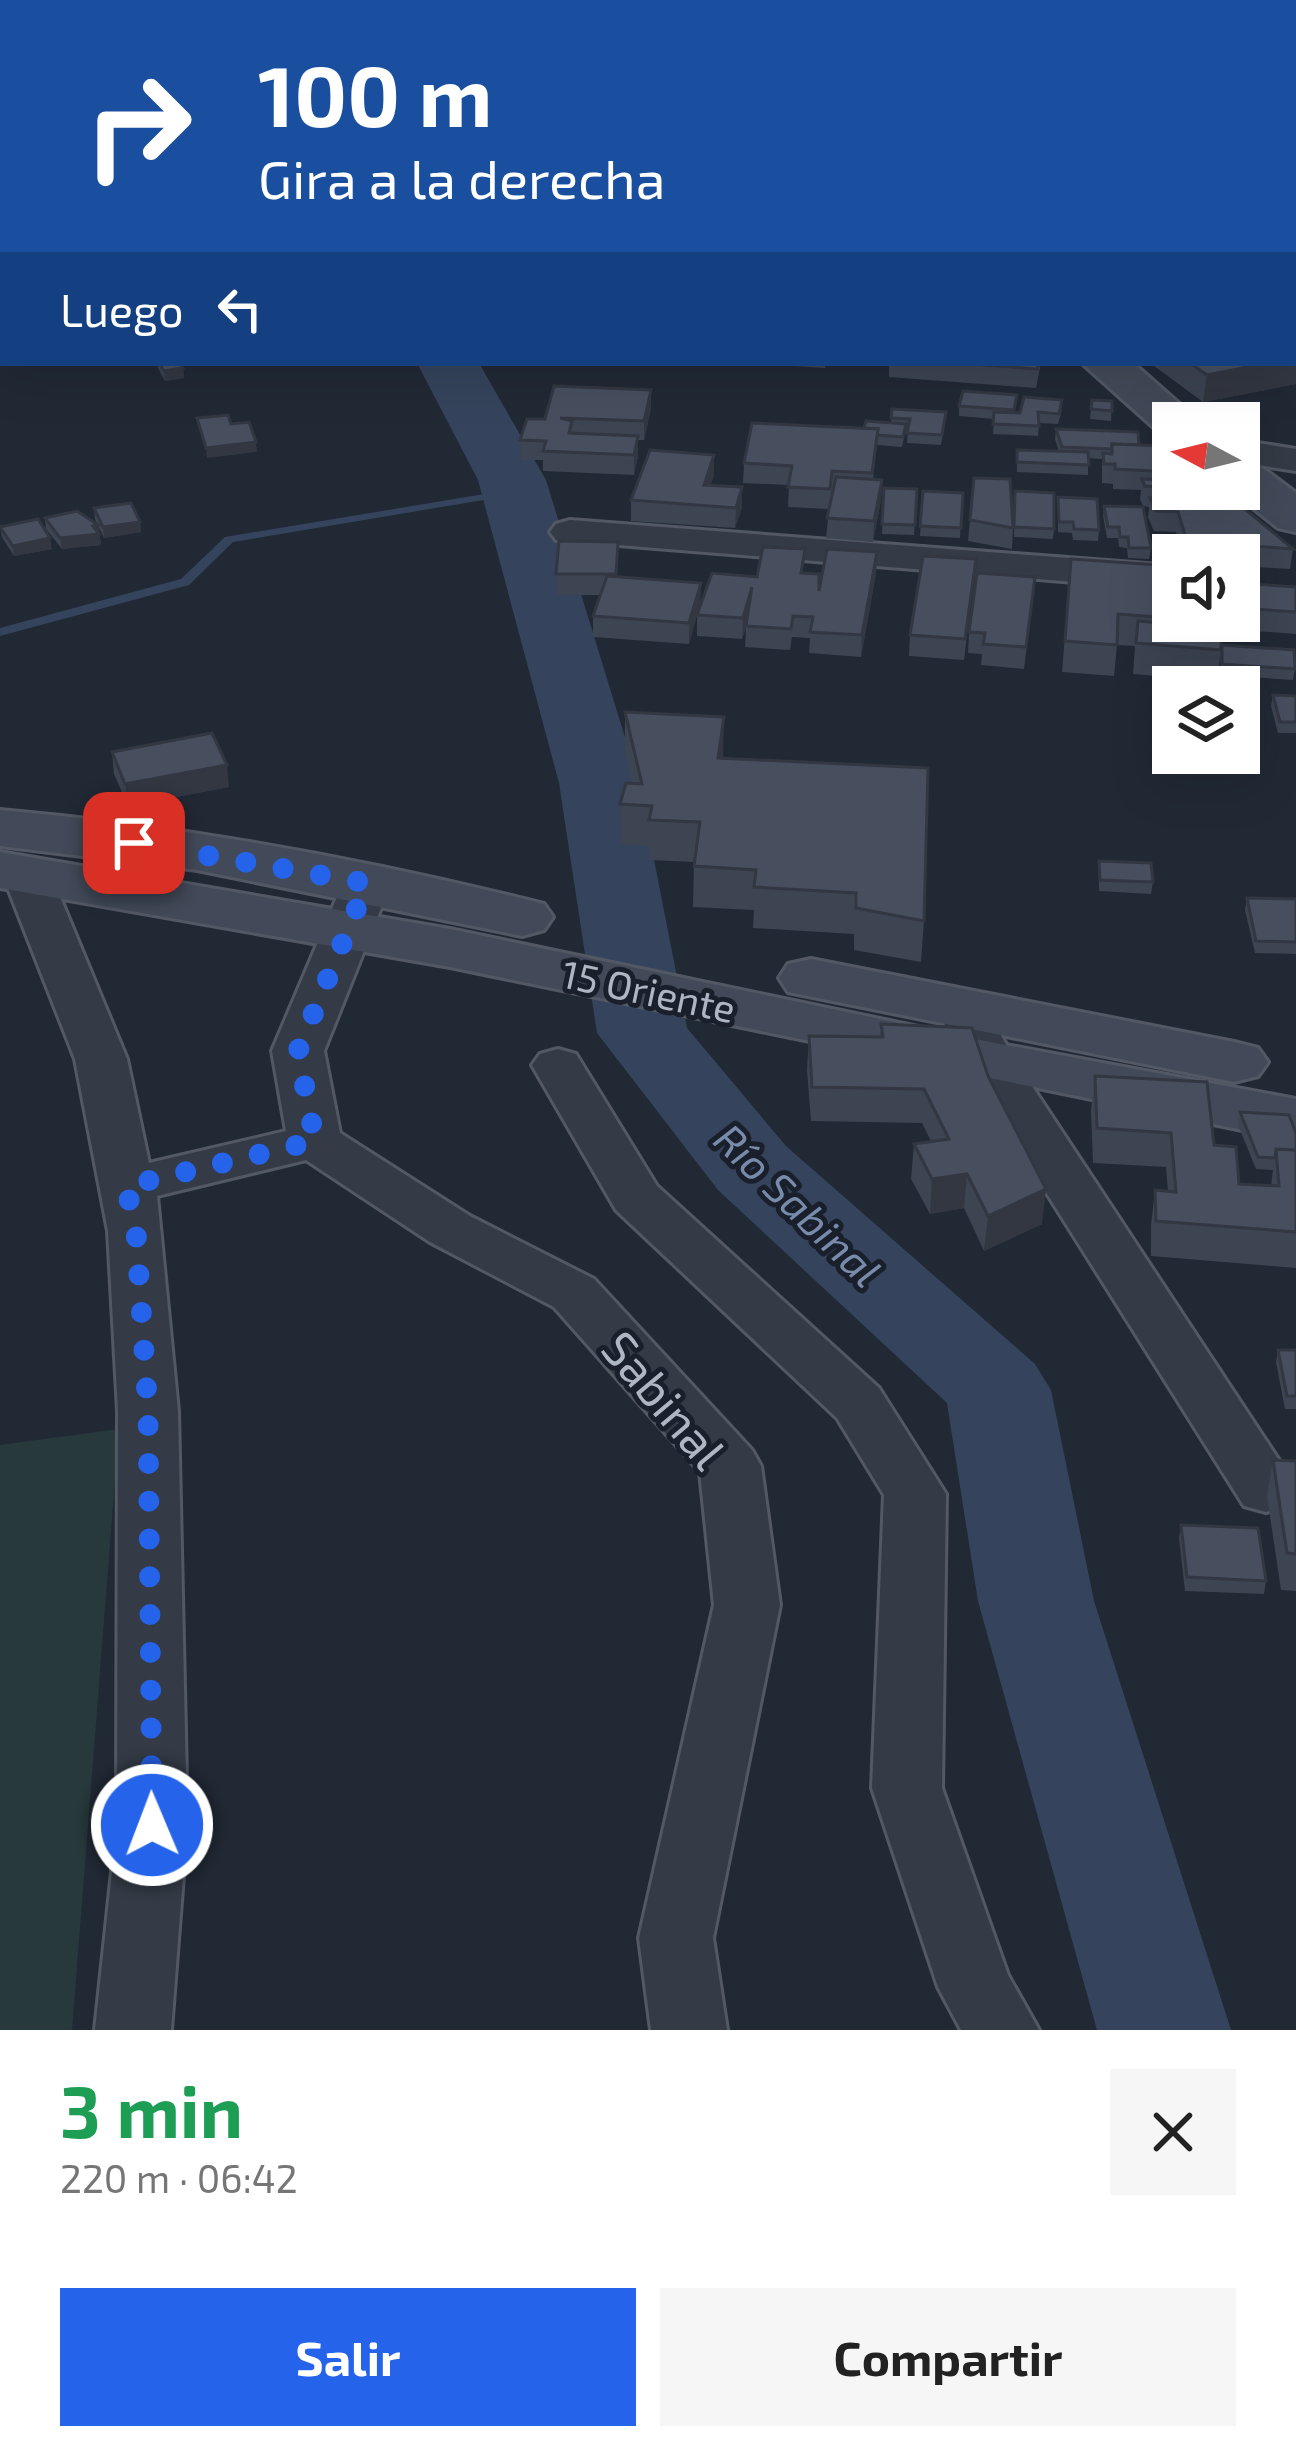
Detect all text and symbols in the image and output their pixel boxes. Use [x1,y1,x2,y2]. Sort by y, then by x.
text: 100 m [258,43,492,144]
icon: right [60,48,216,204]
text: Gira a la derecha [258,145,665,210]
icon: left [207,276,273,342]
text: Luego [60,282,183,336]
north arrow [1152,402,1260,510]
map controls [1152,402,1260,774]
button: sound [1152,534,1260,642]
button: layers [1152,666,1260,774]
pin [83,792,185,894]
icon: arrive [101,810,167,876]
street label: 15 Oriente [558,949,740,1031]
water label: Río Sabinal [705,1112,893,1296]
street label: Sabinal [591,1319,739,1479]
position arrow [89,1762,215,1888]
text: 3 min [60,2066,243,2152]
button: close [1110,2069,1236,2195]
text: 220 m · 06:42 [60,2154,298,2201]
button: Salir [60,2288,636,2426]
button: Compartir [660,2288,1236,2426]

